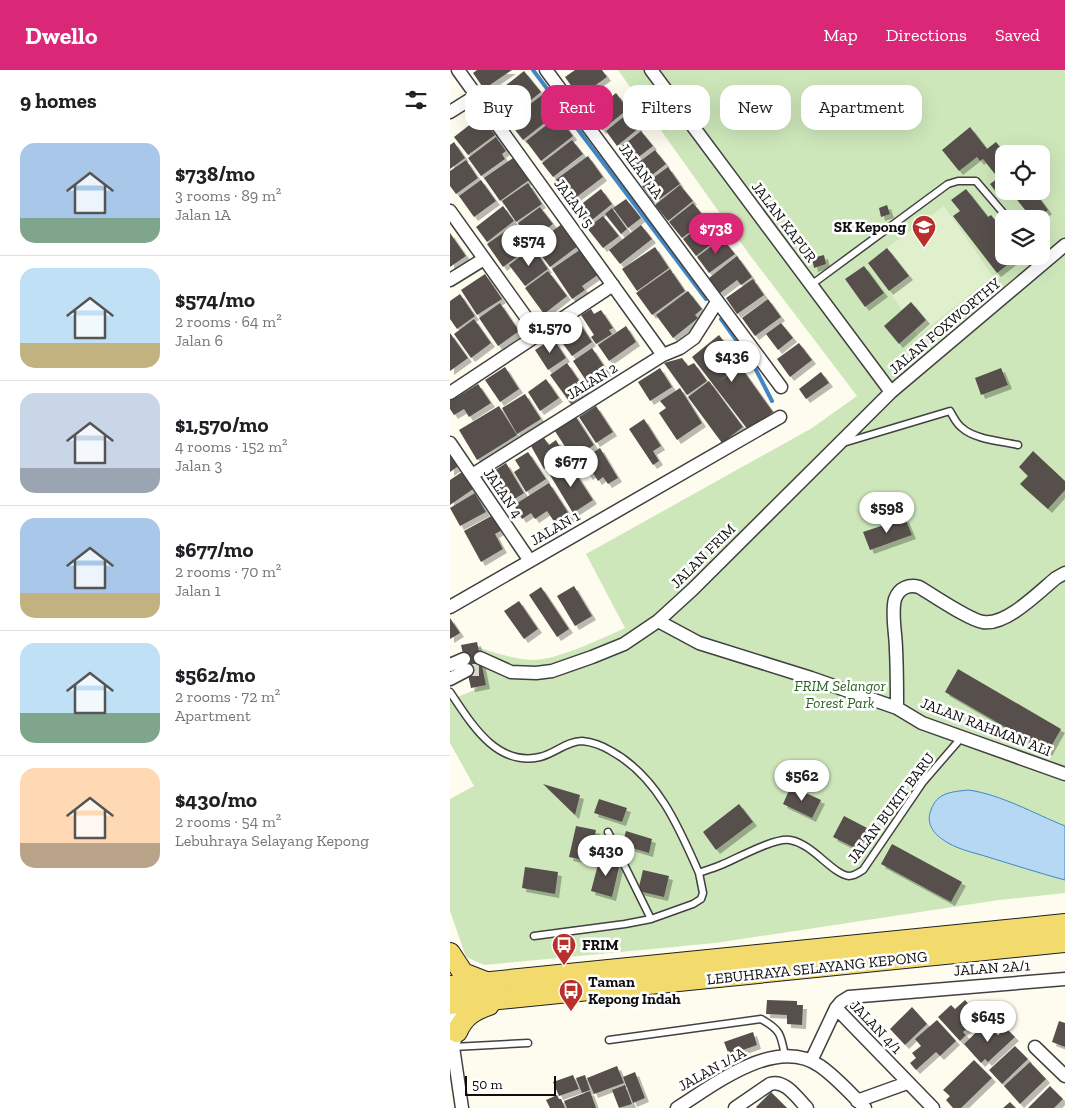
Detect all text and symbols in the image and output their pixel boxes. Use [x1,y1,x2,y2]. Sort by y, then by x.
text: Dwello [25,21,98,50]
text: Map [823,24,858,46]
text: Directions [886,24,967,46]
text: Saved [995,24,1040,46]
chip: Buy [465,85,531,130]
chip: Rent [541,85,613,130]
chip: Filters [623,85,710,130]
chip: New [720,85,791,130]
chip: Apartment [801,85,922,130]
icon: filters [402,86,430,114]
text: 9 homes [20,88,97,113]
street label: JALAN 1A [615,140,667,202]
map controls [995,145,1050,265]
button: locate [995,145,1050,200]
text: $738/mo [175,161,255,186]
icon: home [60,163,120,223]
street label: JALAN 5 [550,175,598,231]
street label: JALAN KAPUR [748,178,821,267]
text: 3 rooms · 89 m² [175,186,281,205]
text: Jalan 1A [175,205,231,224]
button: layers [995,210,1050,265]
pin: $738 [686,212,746,255]
school or university icon: SK Kepong [911,214,937,248]
place label: SK Kepong [834,218,906,236]
text: $738 [700,219,732,238]
pin: $574 [499,224,559,267]
text: $574 [513,231,545,250]
street label: JALAN FOXWORTHY [886,274,1005,378]
text: $574/mo [175,287,255,312]
icon: home [60,288,120,348]
text: 2 rooms · 64 m² [175,312,282,331]
pin: $1,570 [509,312,591,354]
text: $1,570 [528,318,572,337]
text: Jalan 6 [175,331,223,350]
pin: $436 [702,340,762,383]
text: $436 [715,347,749,366]
street label: JALAN 2 [563,358,621,404]
text: $1,570/mo [175,412,268,437]
icon: home [60,413,120,473]
text: 4 rooms · 152 m² [175,437,288,456]
pin: $677 [541,446,601,488]
text: $677 [555,452,587,471]
text: Jalan 3 [175,456,222,475]
street label: JALAN 4 [480,465,526,521]
pin: $598 [857,492,917,534]
text: $598 [870,498,904,517]
street label: JALAN 1 [527,507,583,549]
street label: JALAN FRIM [667,520,739,592]
text: $677/mo [175,537,253,562]
icon: home [60,538,120,598]
text: 2 rooms · 70 m² [175,562,281,581]
text: Jalan 1 [175,581,221,600]
text: $562/mo [175,662,256,687]
icon: home [60,663,120,723]
park label: FRIM Selangor Forest Park [794,677,887,712]
text: 2 rooms · 72 m² [175,687,280,706]
street label: JALAN RAHMAN ALI [918,694,1054,760]
text: Apartment [175,706,251,725]
street label: JALAN BUKIT BARU [844,749,938,867]
pin: $562 [772,760,832,802]
text: $562 [785,766,819,785]
text: $430/mo [175,787,257,812]
icon: home [60,788,120,848]
text: 2 rooms · 54 m² [175,812,281,831]
text: Lebuhraya Selayang Kepong [175,831,369,850]
pin: $430 [576,834,636,877]
text: $430 [589,841,623,860]
bus stop icon: FRIM [551,932,577,966]
place label: FRIM [582,936,619,954]
street label: LEBUHRAYA SELAYANG KEPONG [706,947,928,989]
street label: JALAN 2A/1 [953,956,1031,980]
place label: Taman Kepong Indah [588,973,681,1008]
bus stop icon: Taman Kepong Indah [558,978,584,1012]
street label: JALAN 4/1 [846,997,906,1058]
pin: $645 [958,1000,1018,1043]
text: $645 [971,1007,1005,1026]
street label: JALAN 1/1A [675,1043,749,1095]
scale bar [465,1073,556,1096]
text: 50 m [472,1076,503,1093]

